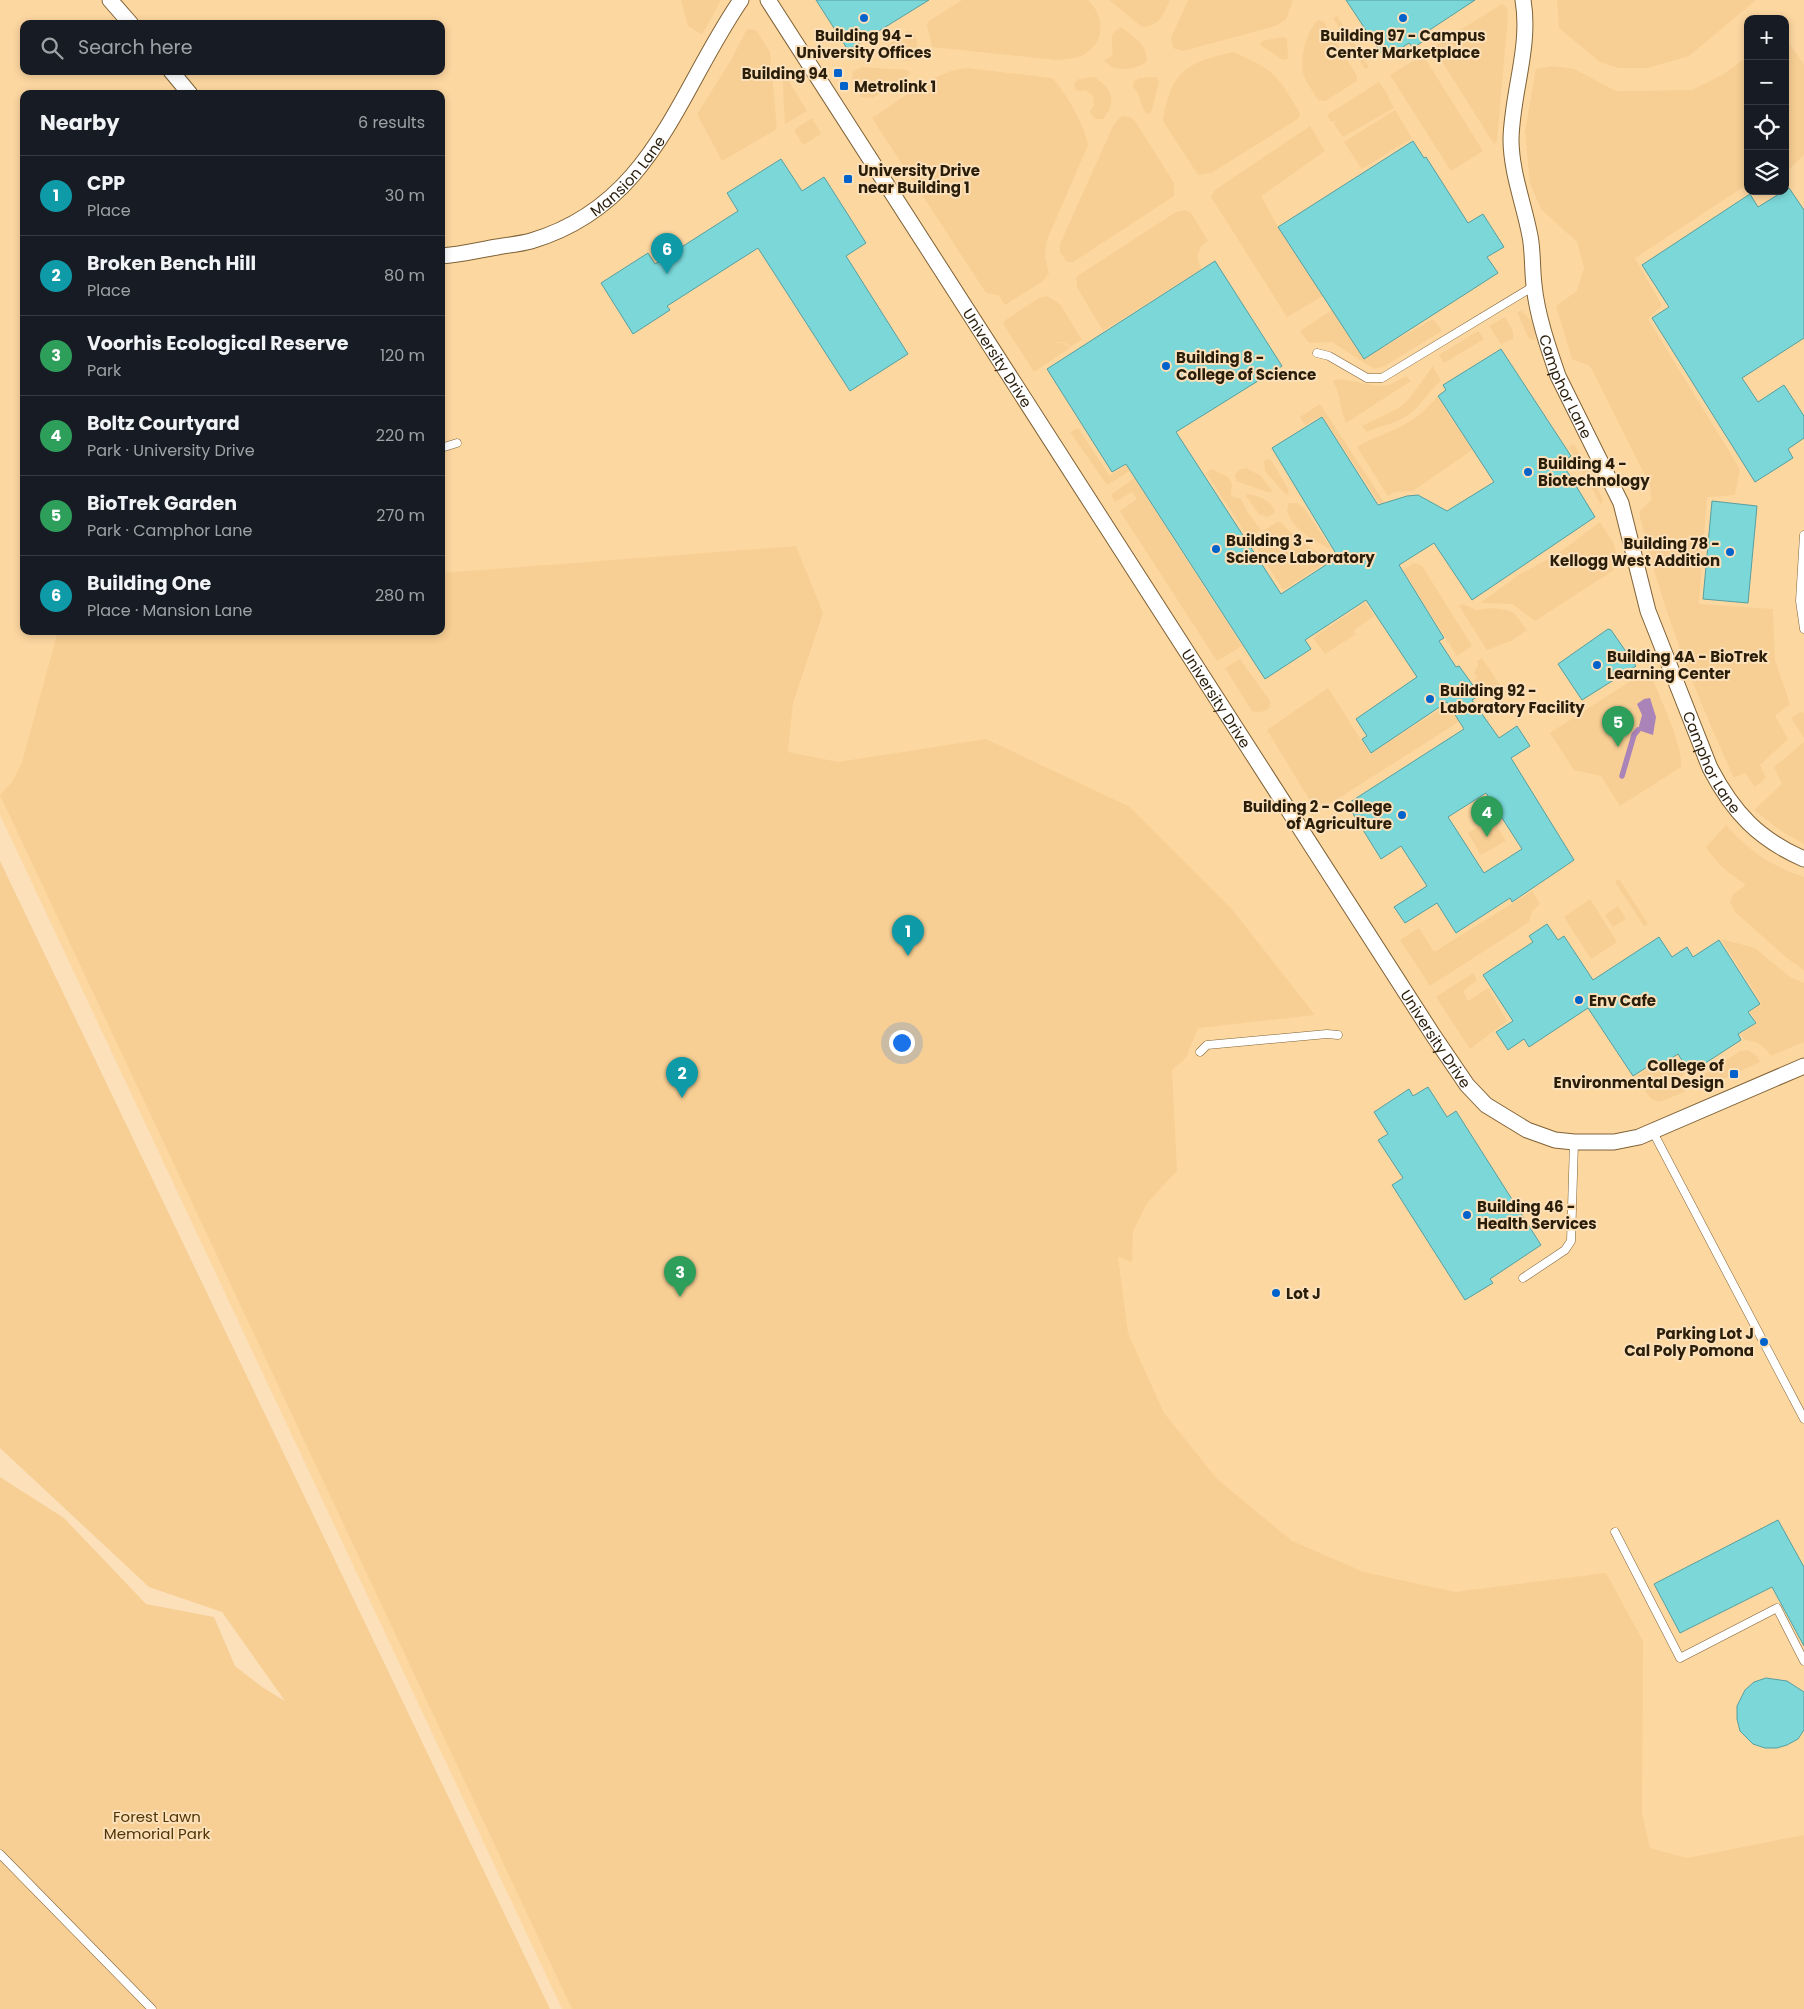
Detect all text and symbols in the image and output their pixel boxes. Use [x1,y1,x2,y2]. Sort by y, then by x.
marker: Building 94 - University Offices [858,12,870,24]
marker: Building 97 - Campus Center Marketplace [1397,12,1409,24]
map controls [1744,15,1789,195]
button: + [1744,15,1789,60]
search box [20,20,445,75]
place label: Building 94 - University Offices [796,25,932,63]
place label: Building 97 - Campus Center Marketplace [1320,25,1486,63]
icon: search [38,34,66,62]
text: Search here [78,34,192,61]
button: − [1744,60,1789,105]
place label: Building 94 [742,63,828,84]
marker: Building 94 [832,67,844,79]
place label: Metrolink 1 [854,76,936,97]
marker: Metrolink 1 [838,80,850,92]
button: locate [1744,105,1789,150]
text: Nearby [40,108,120,137]
text: 6 results [358,111,425,134]
street label: Mansion Lane [585,131,670,221]
button: layers [1744,150,1789,195]
place label: University Drive near Building 1 [858,160,980,198]
text: CPP [87,170,125,197]
marker: University Drive near Building 1 [842,173,854,185]
text: 1 [53,184,59,207]
text: 30 m [385,184,425,207]
text: Place [87,199,131,222]
pin: 6 [651,233,683,274]
text: Broken Bench Hill [87,250,256,277]
text: 2 [51,264,61,287]
text: 80 m [384,264,425,287]
text: Place [87,279,131,302]
street label: University Drive [958,304,1037,411]
text: Voorhis Ecological Reserve [87,330,349,357]
street label: Camphor Lane [1534,332,1598,442]
text: 3 [51,344,61,367]
text: 120 m [380,344,425,367]
place label: Building 8 - College of Science [1176,347,1316,385]
text: Park [87,359,121,382]
marker: Building 8 - College of Science [1160,360,1172,372]
text: Boltz Courtyard [87,410,240,437]
text: 4 [51,424,61,447]
text: 220 m [376,424,425,447]
text: Park · University Drive [87,439,255,462]
place label: Building 4 - Biotechnology [1538,453,1650,491]
marker: Building 4 - Biotechnology [1522,466,1534,478]
text: BioTrek Garden [87,490,237,517]
text: 5 [51,504,61,527]
text: 270 m [376,504,425,527]
text: Park · Camphor Lane [87,519,252,542]
place label: Building 3 - Science Laboratory [1226,530,1375,568]
place label: Building 78 - Kellogg West Addition [1550,533,1720,571]
marker: Building 3 - Science Laboratory [1210,543,1222,555]
marker: Building 78 - Kellogg West Addition [1724,546,1736,558]
text: Building One [87,570,211,597]
text: 6 [51,584,61,607]
text: 280 m [375,584,425,607]
text: Place · Mansion Lane [87,599,252,622]
street label: University Drive [1177,645,1256,752]
place label: Building 4A - BioTrek Learning Center [1607,646,1769,684]
marker: Building 4A - BioTrek Learning Center [1591,659,1603,671]
place label: Building 92 - Laboratory Facility [1440,680,1585,718]
marker: Building 92 - Laboratory Facility [1424,693,1436,705]
pin: 5 [1602,706,1634,747]
street label: Camphor Lane [1678,708,1746,818]
place label: Building 2 - College of Agriculture [1243,796,1392,834]
pin: 4 [1471,796,1503,837]
marker: Building 2 - College of Agriculture [1396,809,1408,821]
pin: 1 [892,915,924,956]
street label: University Drive [1396,985,1476,1092]
place label: Env Cafe [1589,990,1656,1011]
marker: Env Cafe [1573,994,1585,1006]
your location [889,1030,915,1056]
place label: College of Environmental Design [1554,1055,1725,1093]
pin: 2 [666,1057,698,1098]
marker: College of Environmental Design [1728,1068,1740,1080]
place label: Building 46 - Health Services [1477,1196,1597,1234]
marker: Building 46 - Health Services [1461,1209,1473,1221]
pin: 3 [664,1256,696,1297]
place label: Lot J [1286,1283,1321,1304]
marker: Lot J [1270,1287,1282,1299]
place label: Parking Lot J Cal Poly Pomona [1624,1323,1754,1361]
marker: Parking Lot J Cal Poly Pomona [1758,1336,1770,1348]
park label: Forest Lawn Memorial Park [104,1806,211,1844]

